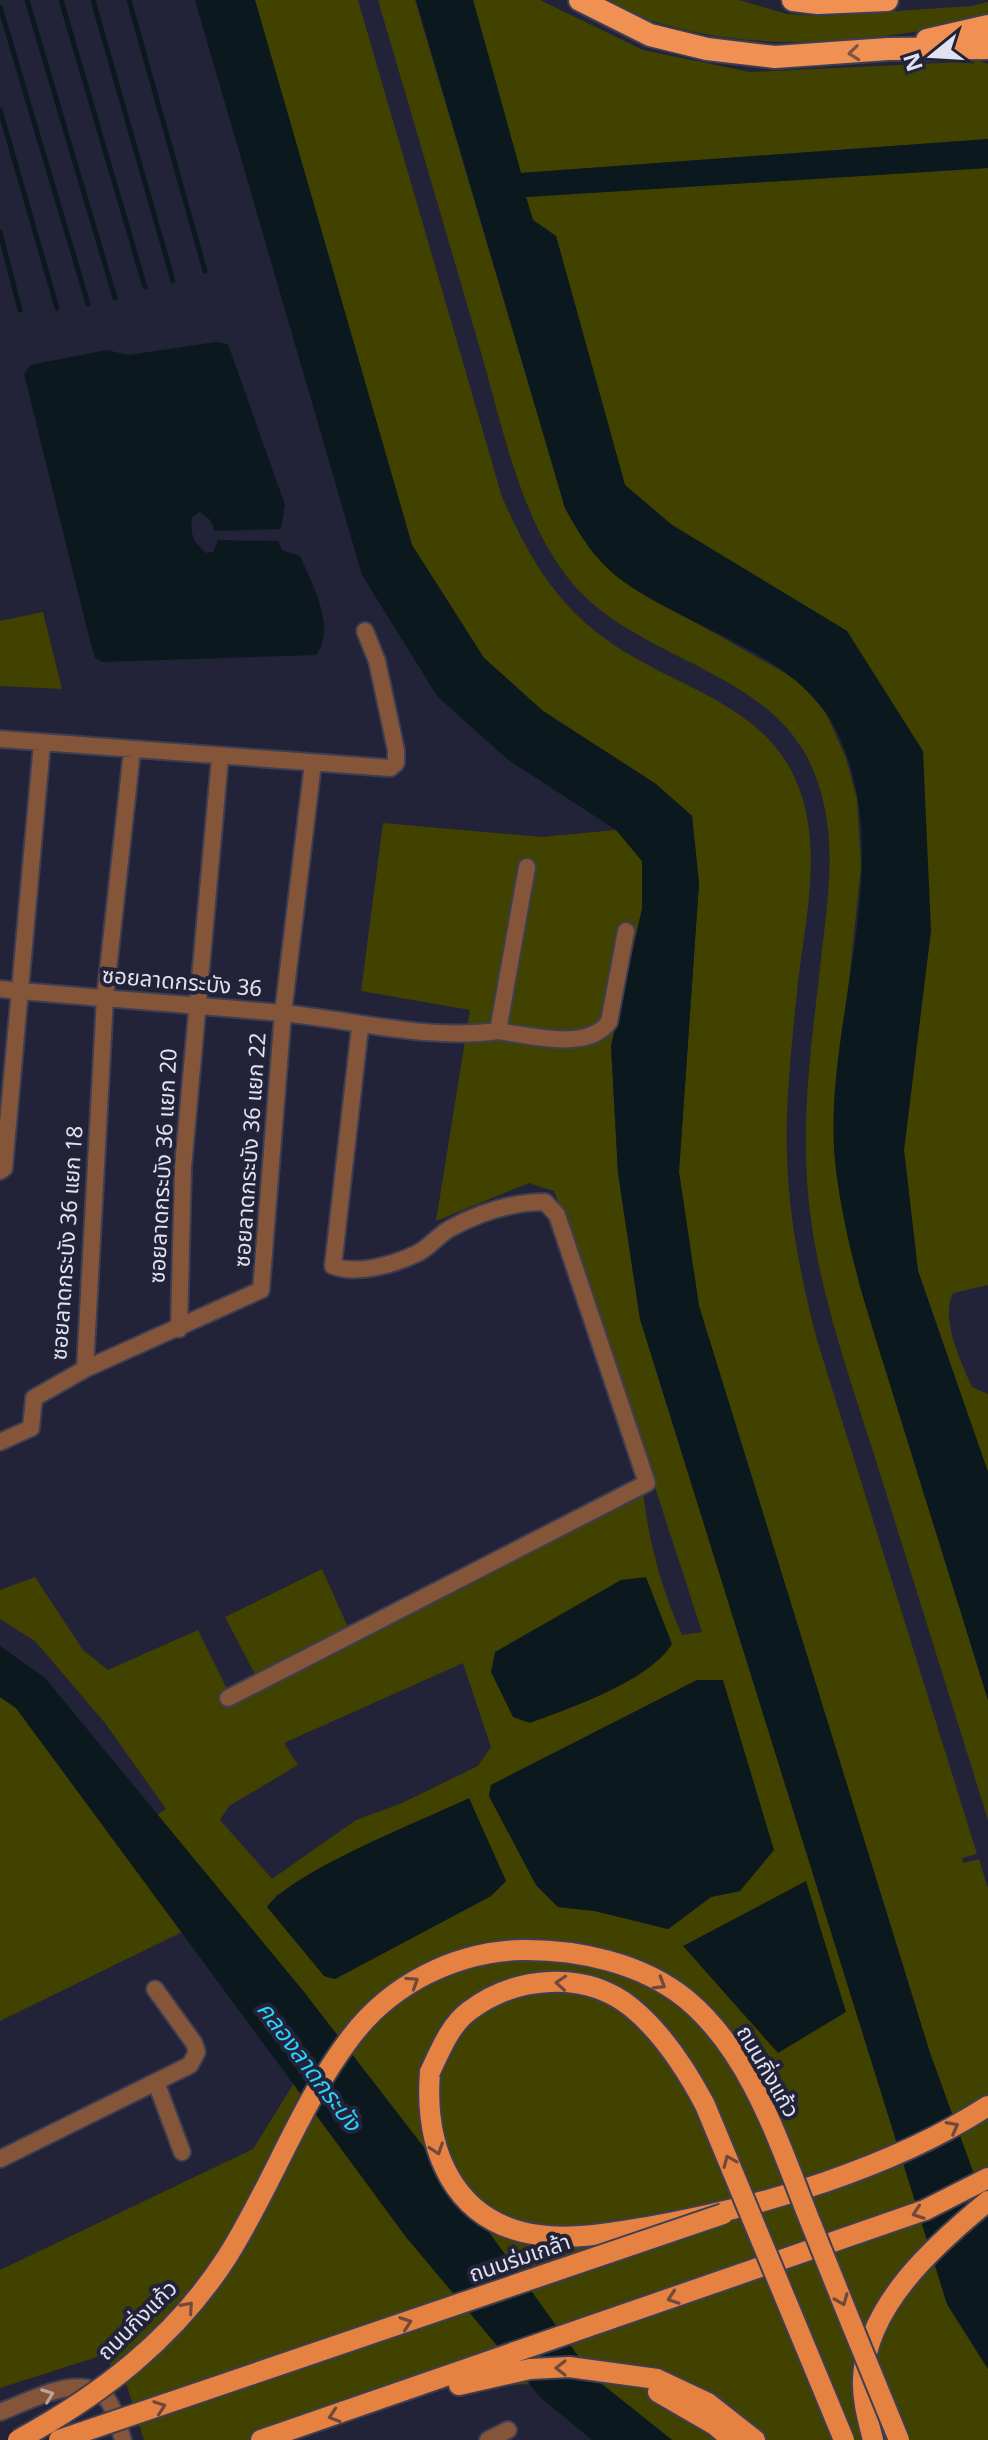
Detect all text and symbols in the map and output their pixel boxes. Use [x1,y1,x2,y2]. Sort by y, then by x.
north arrow [892,16,972,96]
one-way arrow [847,44,860,61]
text: N [896,48,933,75]
street label: ซอยลาดกระบัง 36 [101,960,263,1006]
street label: ซอยลาดกระบัง 36 แยก 22 [226,1032,276,1268]
street label: ซอยลาดกระบัง 36 แยก 20 [141,1048,187,1284]
street label: ซอยลาดกระบัง 36 แยก 18 [43,1125,93,1361]
one-way arrow [651,1974,666,1990]
one-way arrow [554,1975,567,1992]
one-way arrow [404,1977,419,1992]
water label: คลองลาดกระบัง [247,1994,370,2141]
street label: ถนนกิ่งแก้ว [727,2020,807,2124]
one-way arrow [944,2121,959,2136]
one-way arrow [427,2141,443,2155]
one-way arrow [722,2155,738,2169]
one-way arrow [912,2203,926,2219]
street label: ถนนร่มเกล้า [465,2226,575,2292]
street label: ถนนกิ่งแก้ว [90,2273,186,2369]
one-way arrow [667,2289,681,2305]
one-way arrow [832,2292,849,2306]
one-way arrow [178,2302,193,2317]
one-way arrow [398,2316,412,2332]
one-way arrow [554,2359,567,2377]
one-way arrow [40,2388,54,2405]
one-way arrow [152,2400,166,2416]
one-way arrow [328,2406,342,2422]

